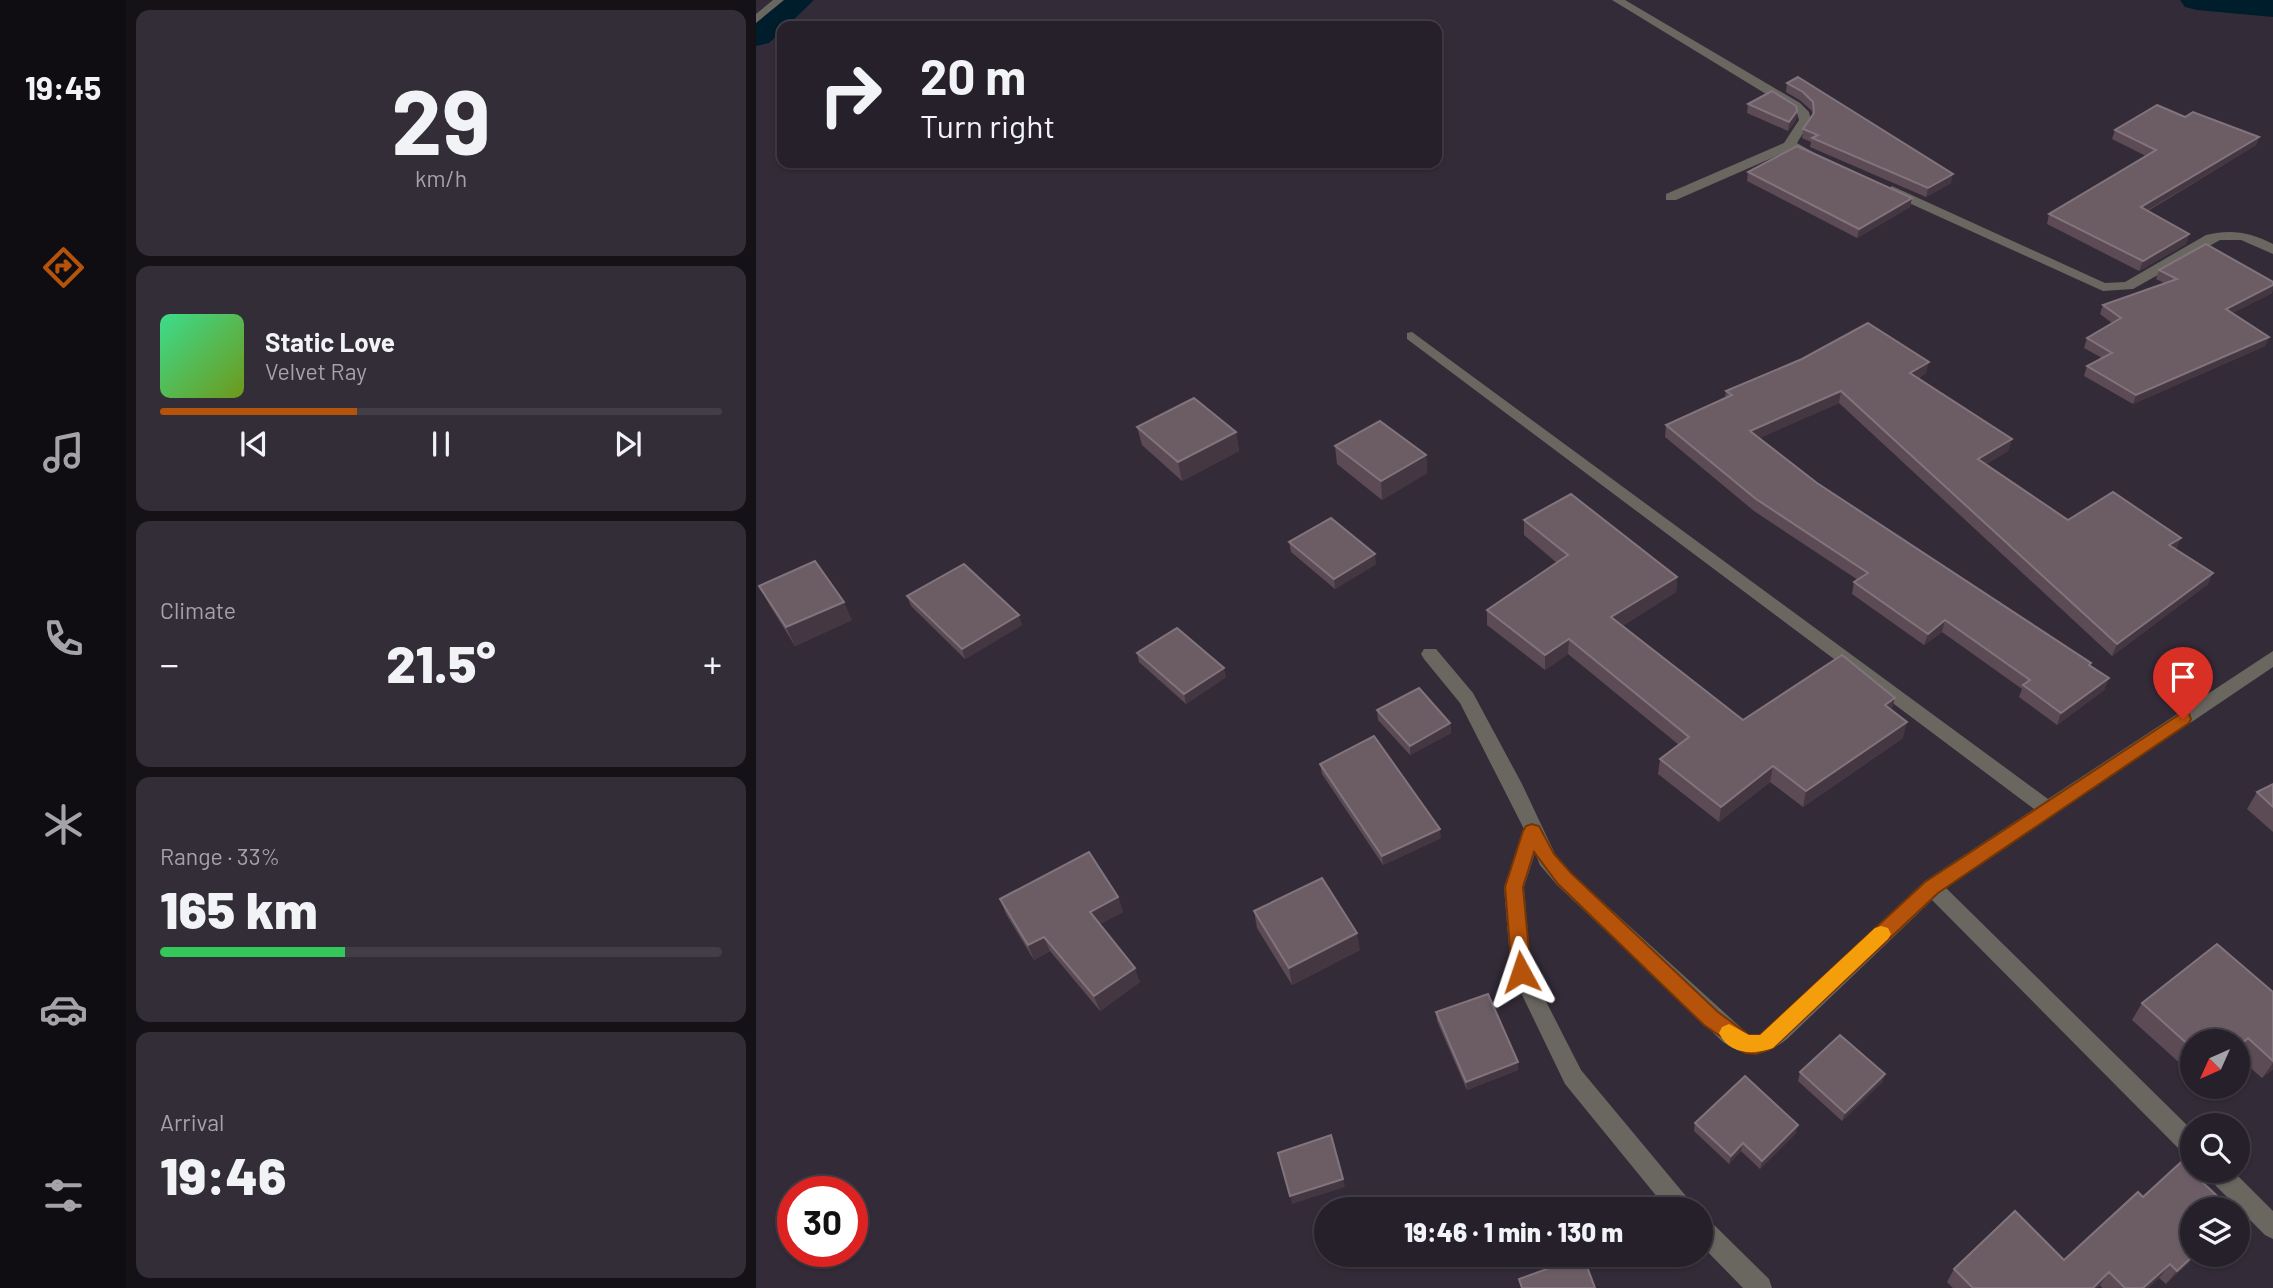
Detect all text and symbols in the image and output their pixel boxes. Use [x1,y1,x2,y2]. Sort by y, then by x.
text: 20 m [920,46,1026,105]
icon: right [805,49,896,140]
text: 29 [391,64,491,173]
text: 19:45 [25,68,101,106]
text: Turn right [920,106,1055,144]
text: km/h [415,164,467,192]
icon: directions [39,243,88,292]
text: Static Love [265,326,395,357]
text: Velvet Ray [265,357,367,385]
icon: previous [235,425,273,463]
icon: pause [422,425,460,463]
icon: next [609,425,647,463]
icon: music [39,428,88,477]
text: Climate [160,596,236,624]
icon: phone [39,614,88,663]
text: 21.5° [386,631,496,693]
text: − [160,640,179,686]
text: + [703,640,722,686]
pin [2153,647,2213,719]
icon: arrive [2164,658,2202,696]
icon: climate [39,800,88,849]
text: Range · 33% [160,842,280,870]
text: 165 km [160,877,318,939]
position arrow [1484,935,1558,1009]
icon: car [39,985,88,1034]
north arrow [2180,1029,2250,1099]
map controls [2180,1029,2250,1267]
text: Arrival [160,1108,224,1136]
button: search [2180,1113,2250,1183]
text: 19:46 [160,1143,286,1205]
icon: filters [39,1171,88,1220]
speed limit sign: 30 [777,1176,868,1267]
button: layers [2180,1197,2250,1267]
text: 19:46 · 1 min · 130 m [1404,1216,1623,1247]

